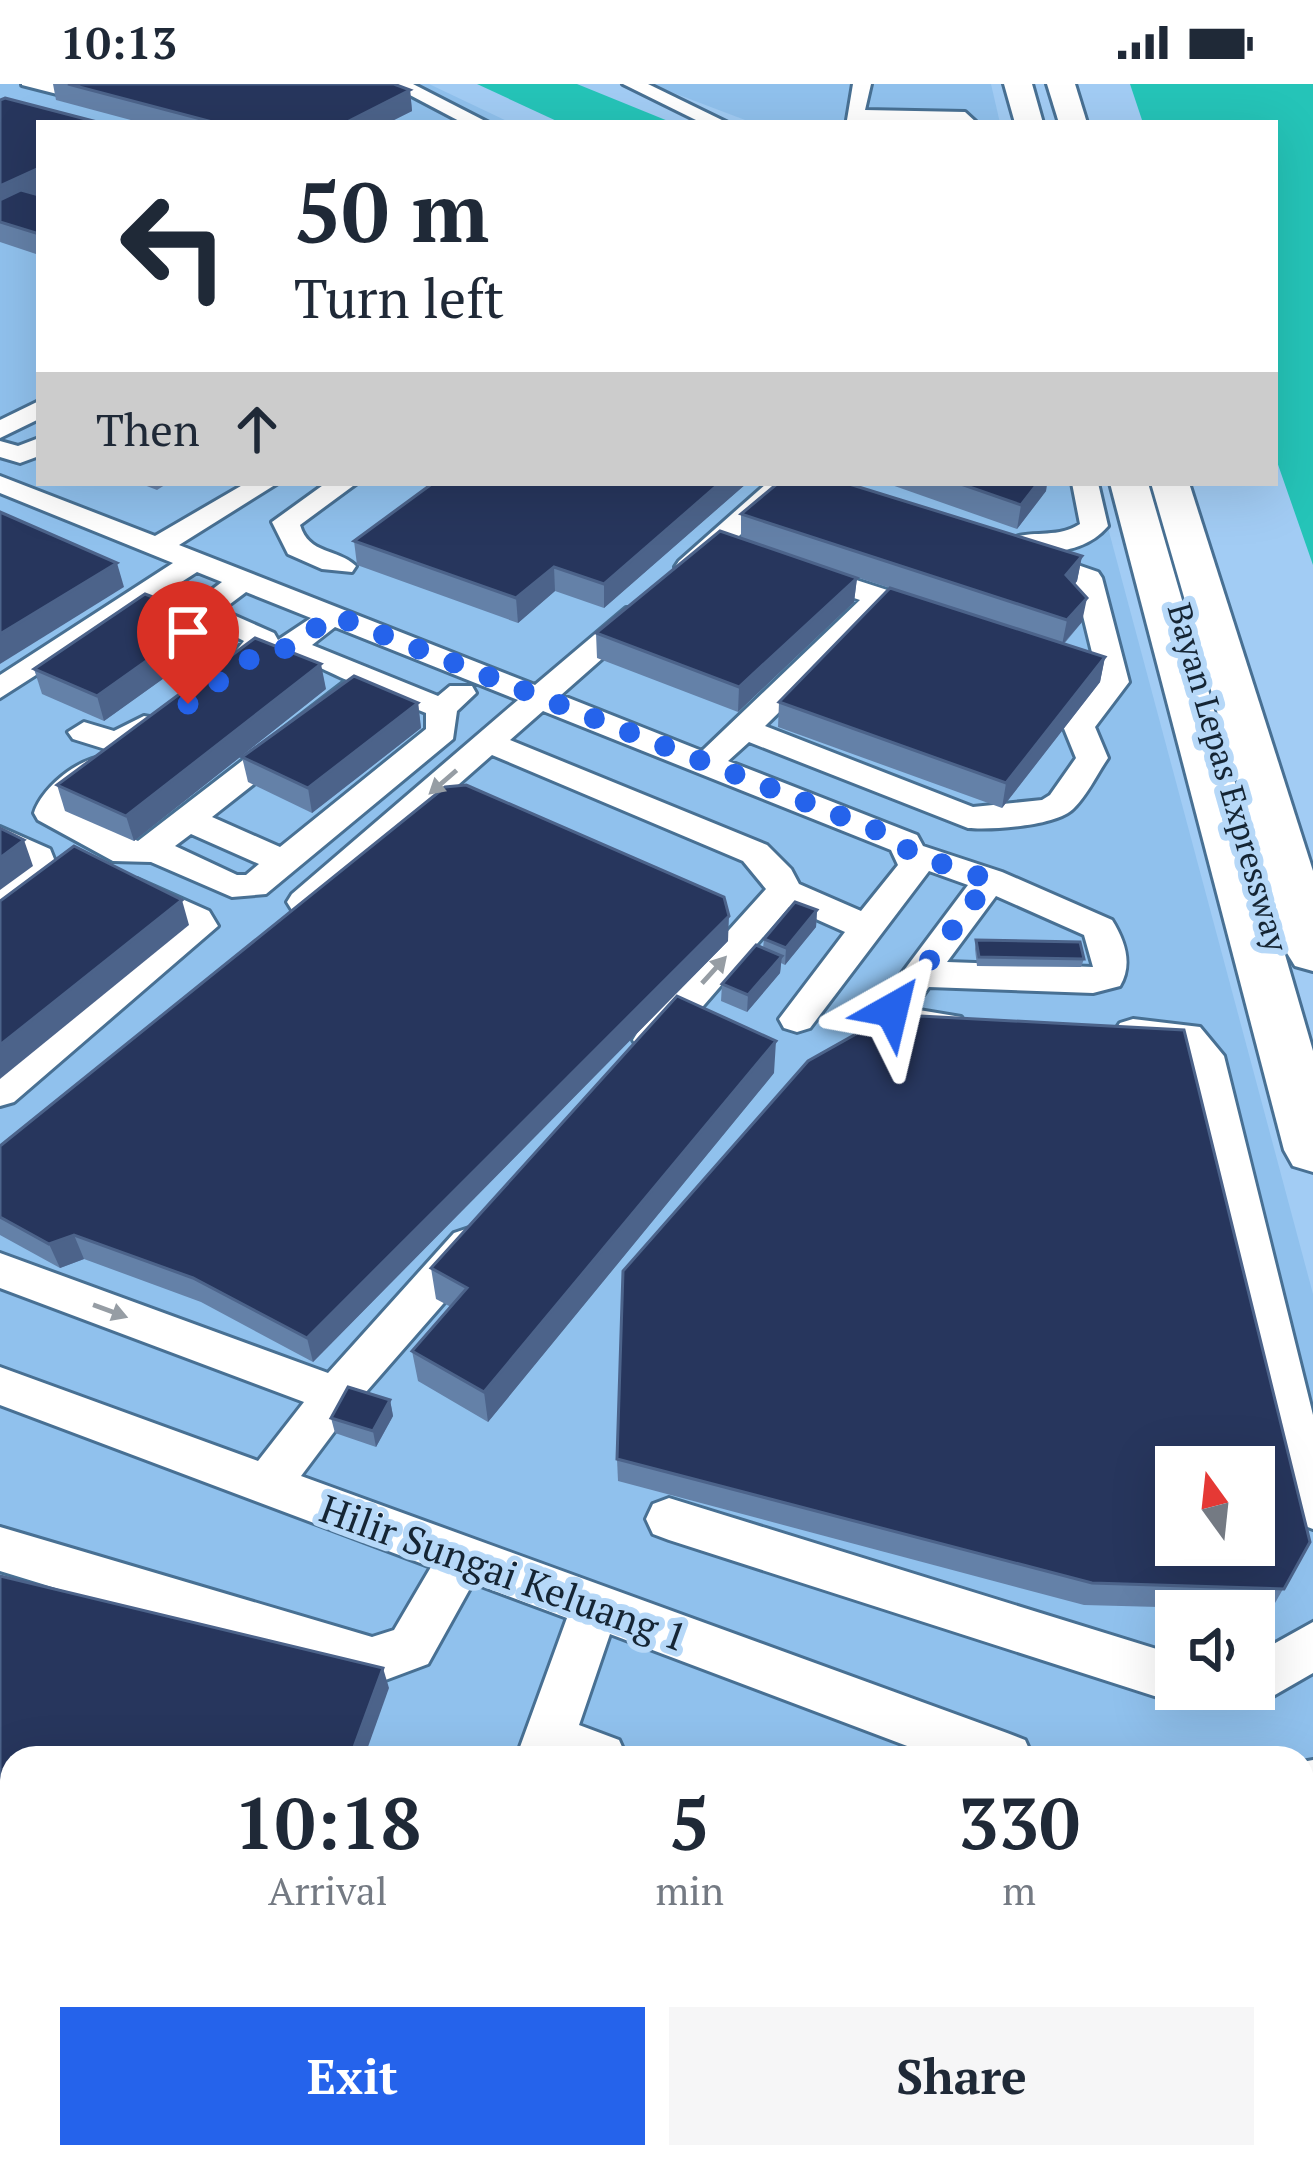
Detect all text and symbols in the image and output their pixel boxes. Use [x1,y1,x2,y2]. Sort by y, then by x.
text: 10:13 [60,12,177,72]
text: 50 m [294,155,489,266]
icon: left [96,168,252,324]
text: Turn left [294,262,504,333]
icon: ahead [224,396,290,462]
text: Then [96,399,200,459]
pin [137,581,239,704]
street label: Bayan Lepas Expressway [1159,598,1300,957]
icon: arrive [155,599,221,665]
one-way arrow [428,768,458,795]
position arrow [829,947,955,1073]
one-way arrow [700,955,727,985]
one-way arrow [92,1303,128,1321]
north arrow [1155,1446,1275,1566]
map controls [1155,1446,1275,1710]
street label: Hilir Sungai Keluang 1 [313,1481,695,1663]
button: sound [1155,1590,1275,1710]
text: 10:18 [234,1774,421,1870]
text: 5 [669,1774,710,1870]
text: 330 [958,1774,1080,1870]
text: Arrival [268,1864,387,1916]
text: min [655,1864,724,1916]
text: m [1002,1864,1036,1916]
button: Exit [60,2007,645,2145]
button: Share [669,2007,1254,2145]

